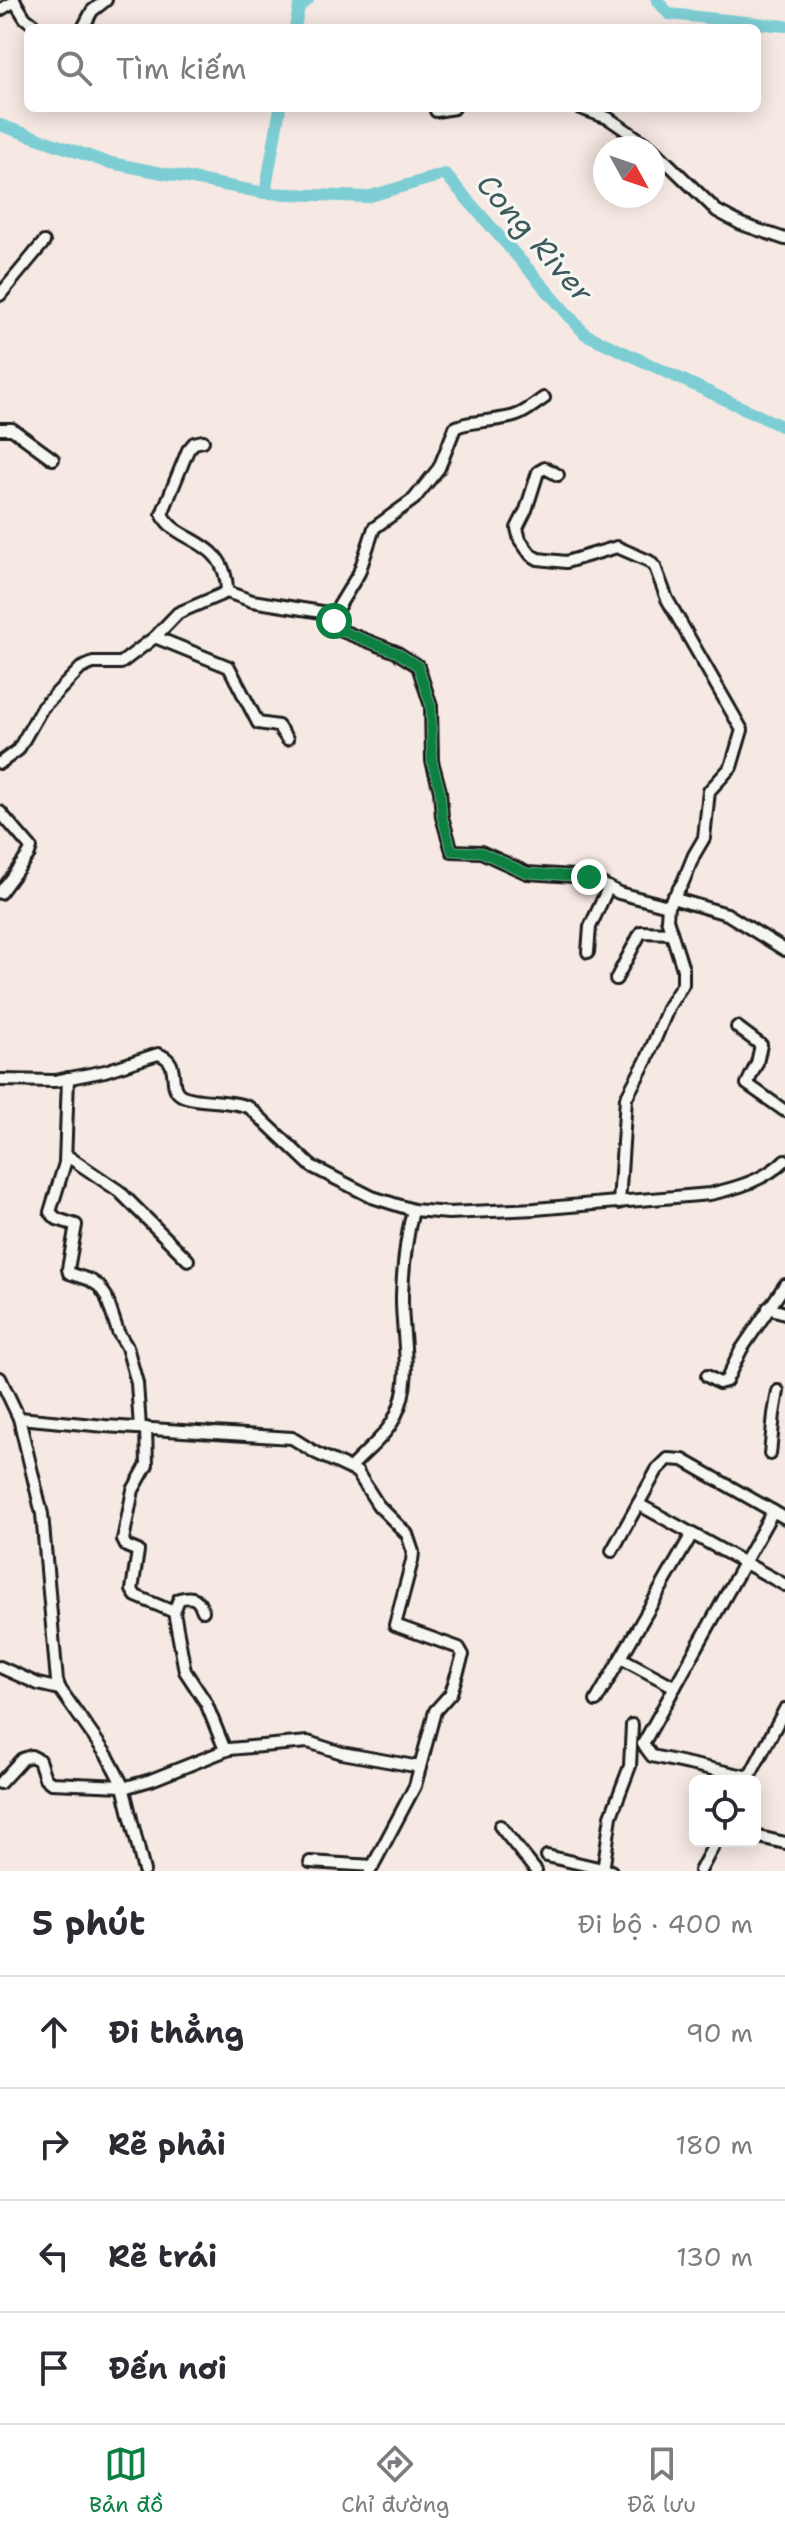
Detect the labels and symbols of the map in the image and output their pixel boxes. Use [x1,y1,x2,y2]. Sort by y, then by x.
north arrow [593,136,665,208]
water label: Cong River [467,164,603,312]
route start [316,603,352,639]
route end [571,859,607,895]

